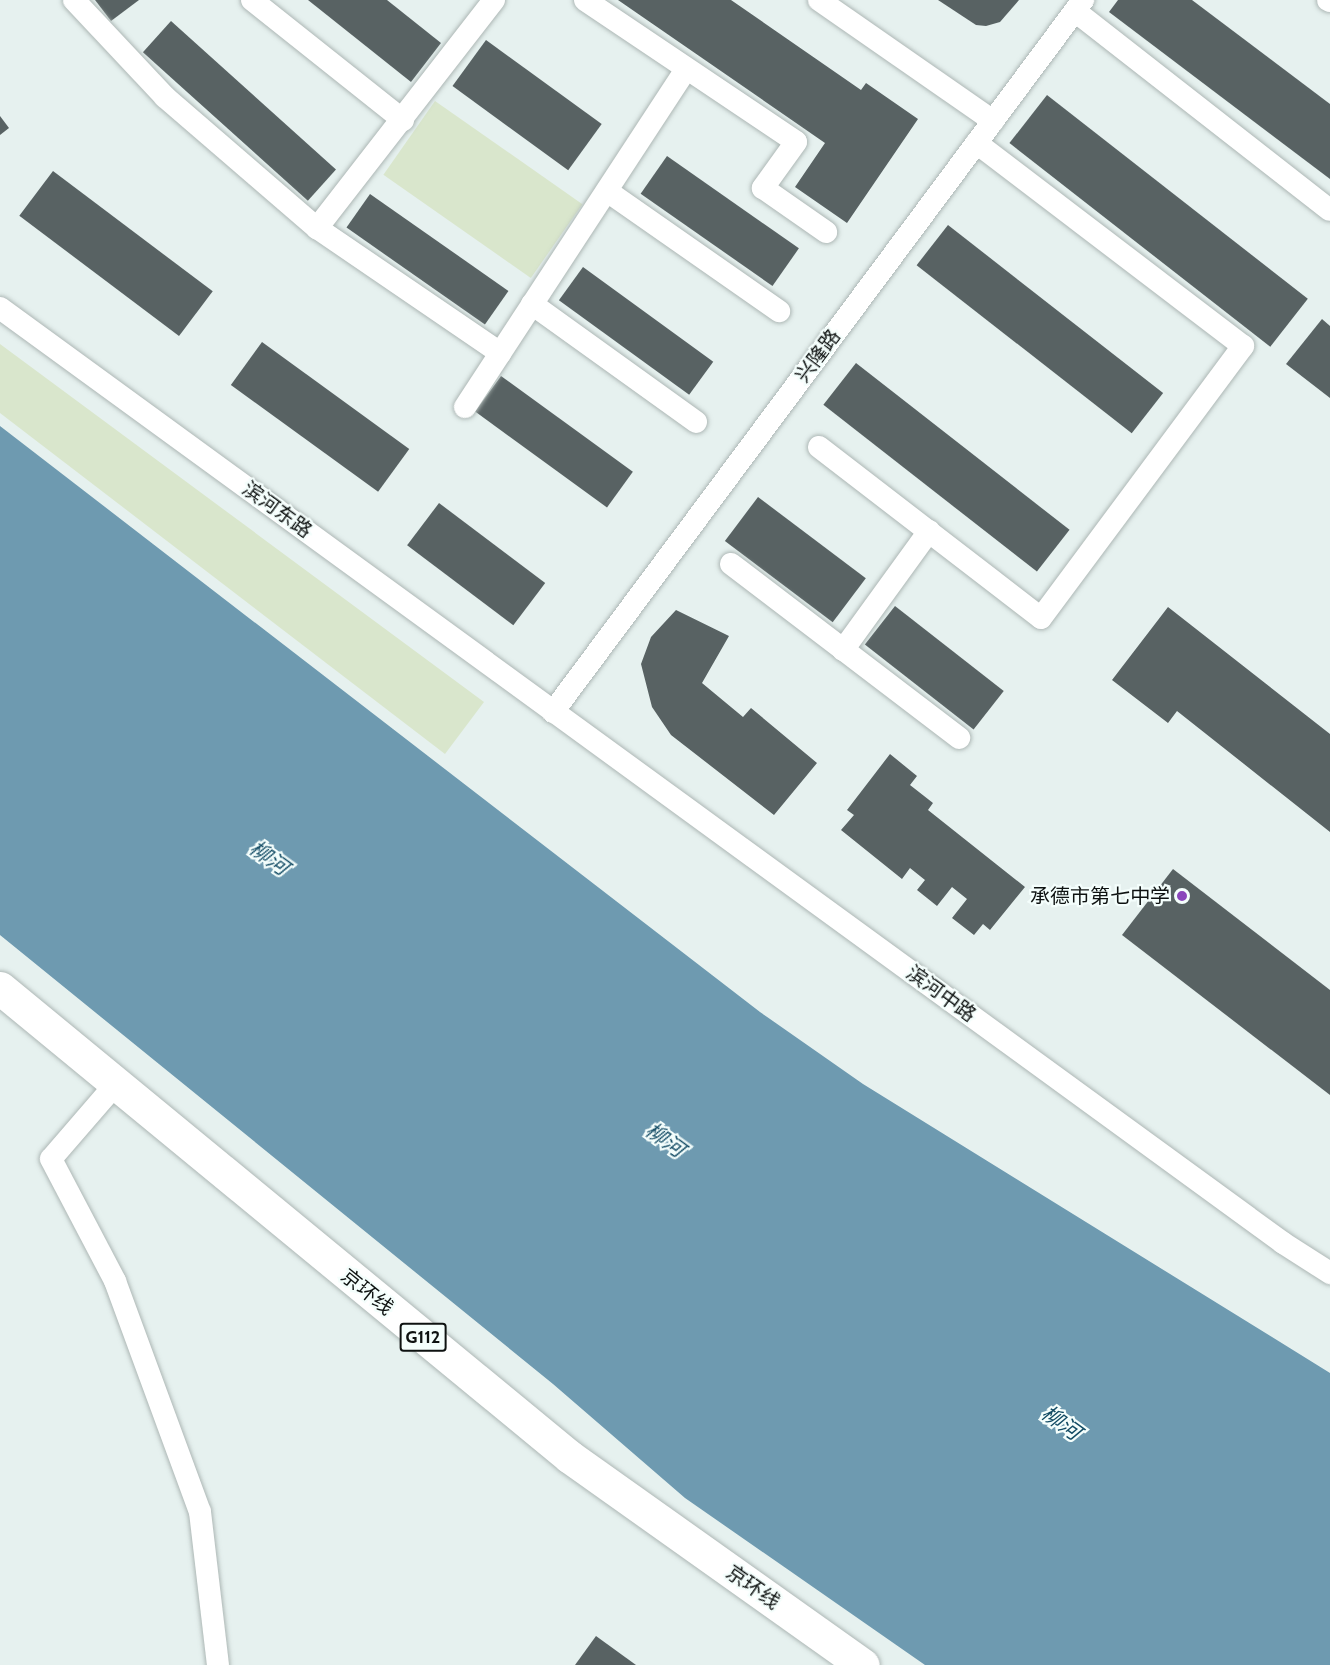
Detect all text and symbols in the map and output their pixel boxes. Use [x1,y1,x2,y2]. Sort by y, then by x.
street label: 兴隆路 [790,325,846,387]
street label: 滨河东路 [238,477,316,543]
water label: 柳河 [245,835,293,881]
place label: 承德市第七中学 [1030,884,1170,908]
marker: 承德市第七中学 [1175,889,1189,903]
street label: 滨河中路 [902,961,980,1027]
water label: 柳河 [641,1117,689,1163]
street label: 京环线 [336,1264,398,1320]
road number: G112 [399,1322,447,1352]
water label: 柳河 [1037,1400,1085,1446]
street label: 京环线 [722,1560,784,1614]

